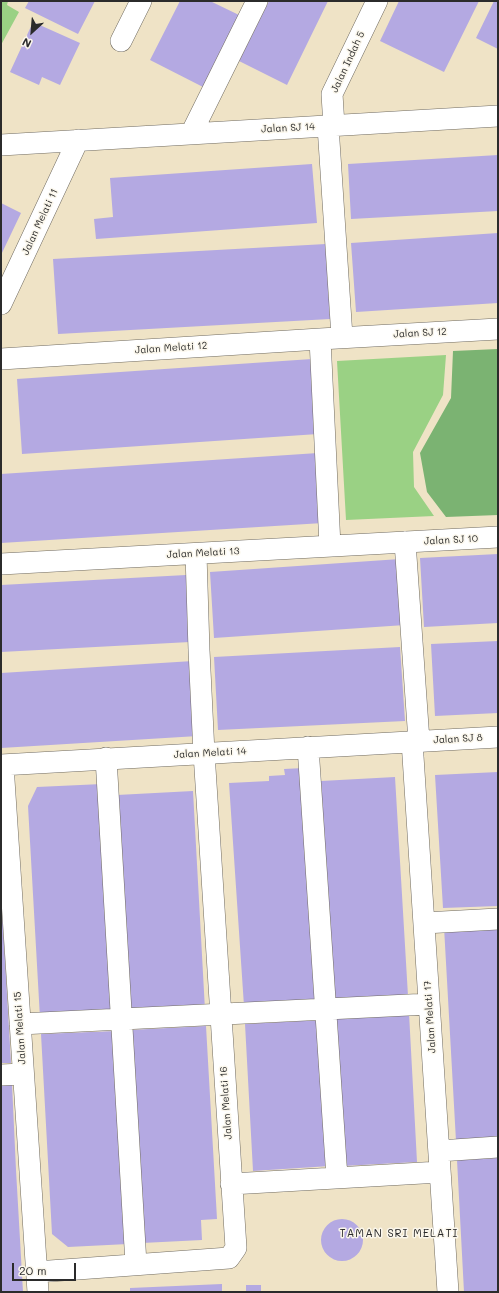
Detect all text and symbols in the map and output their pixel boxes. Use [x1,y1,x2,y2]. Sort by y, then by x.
north arrow [12,12,52,52]
street label: Jalan Indah 5 [329,29,367,95]
text: N [19,35,34,52]
street label: Jalan SJ 14 [261,121,315,135]
street label: Jalan Melati 11 [19,187,61,257]
street label: Jalan SJ 12 [393,326,447,340]
street label: Jalan Melati 12 [134,339,208,357]
street label: Jalan SJ 10 [424,533,478,547]
street label: Jalan Melati 13 [166,545,240,561]
street label: Jalan SJ 8 [433,732,483,746]
street label: Jalan Melati 14 [173,745,247,761]
street label: Jalan Melati 17 [421,980,439,1054]
street label: Jalan Melati 15 [11,991,29,1065]
street label: Jalan Melati 16 [217,1066,235,1140]
district label: TAMAN SRI MELATI [340,1227,458,1241]
scale bar [14,1255,78,1281]
text: 20 m [19,1262,47,1278]

